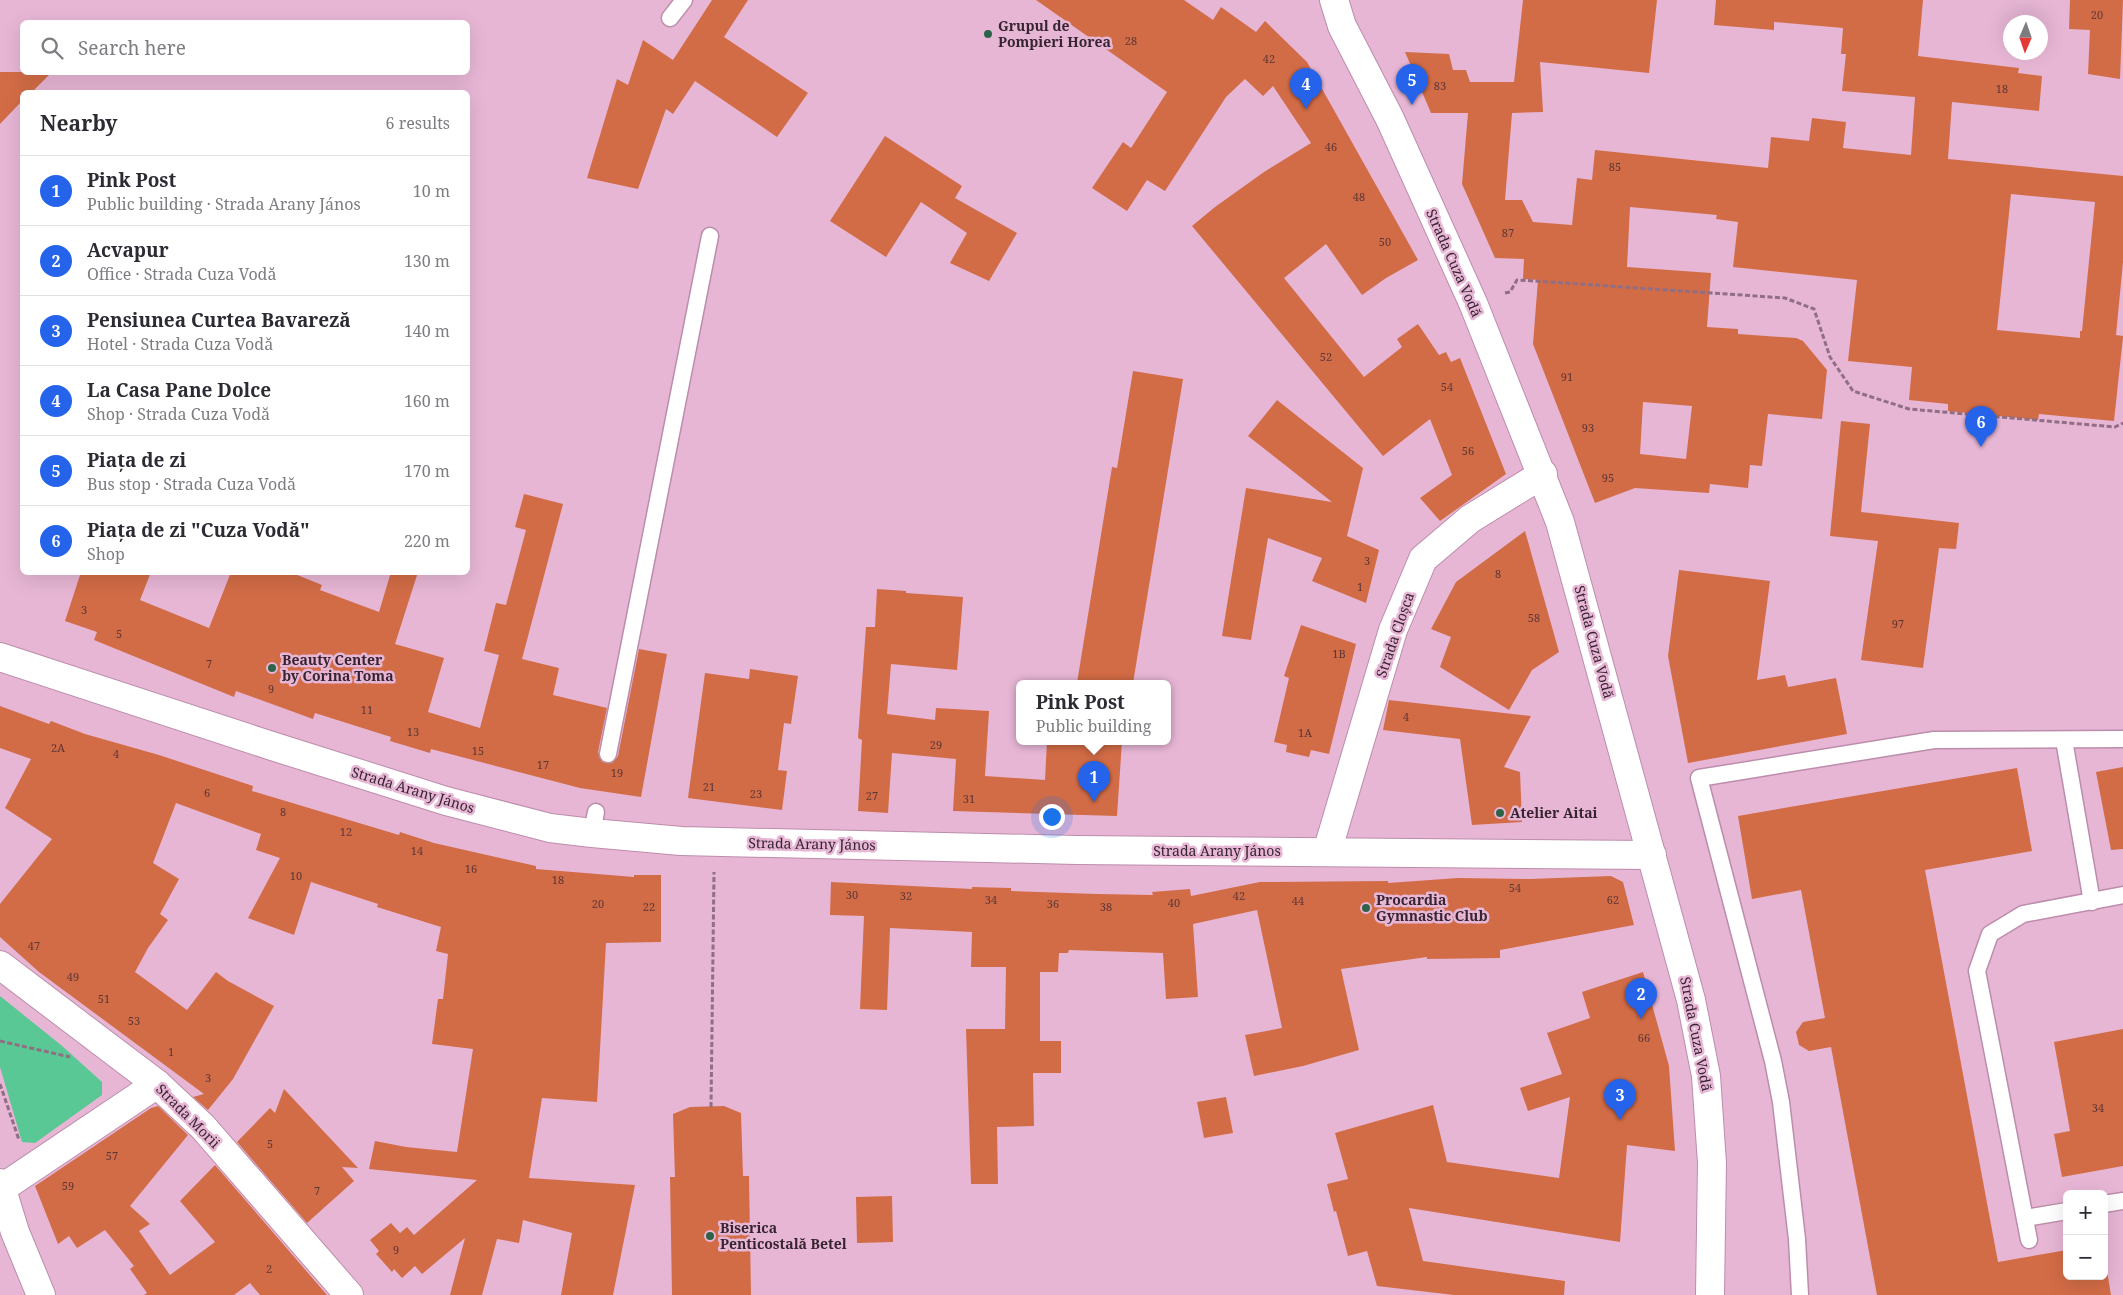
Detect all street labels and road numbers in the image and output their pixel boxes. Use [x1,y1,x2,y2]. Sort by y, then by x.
street label: Strada Cuza Vodă [1422,206,1487,320]
street label: Strada Cuza Vodă [1570,583,1619,701]
street label: Strada Cloșca [1371,590,1418,680]
street label: Strada Arany János [349,762,477,817]
street label: Strada Arany János [748,833,876,854]
street label: Strada Arany János [1153,841,1281,860]
street label: Strada Cuza Vodă [1676,975,1717,1093]
street label: Strada Morii [152,1079,225,1152]

